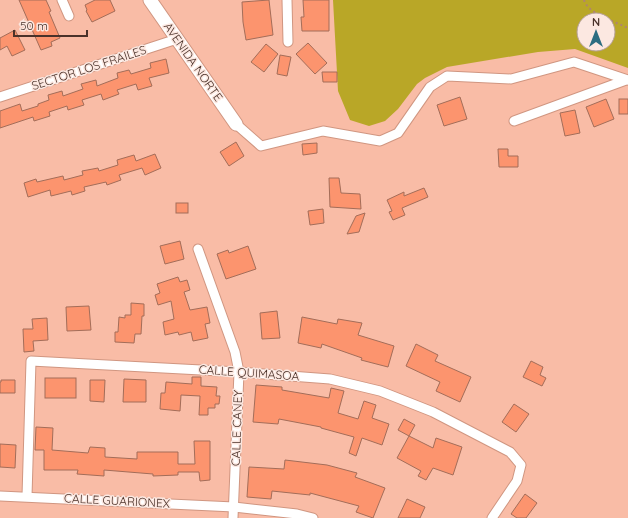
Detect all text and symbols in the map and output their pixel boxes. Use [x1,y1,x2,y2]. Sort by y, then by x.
scale bar [14,12,87,38]
north arrow [576,12,616,52]
text: N [592,15,600,29]
text: 50 m [20,18,48,33]
street label: AVENIDA NORTE [161,19,226,104]
street label: SECTOR LOS FRAILES [29,42,148,93]
street label: CALLE QUIMASOA [198,362,300,384]
street label: CALLE CANEY [228,389,245,466]
street label: CALLE GUARIONEX [64,490,170,511]

